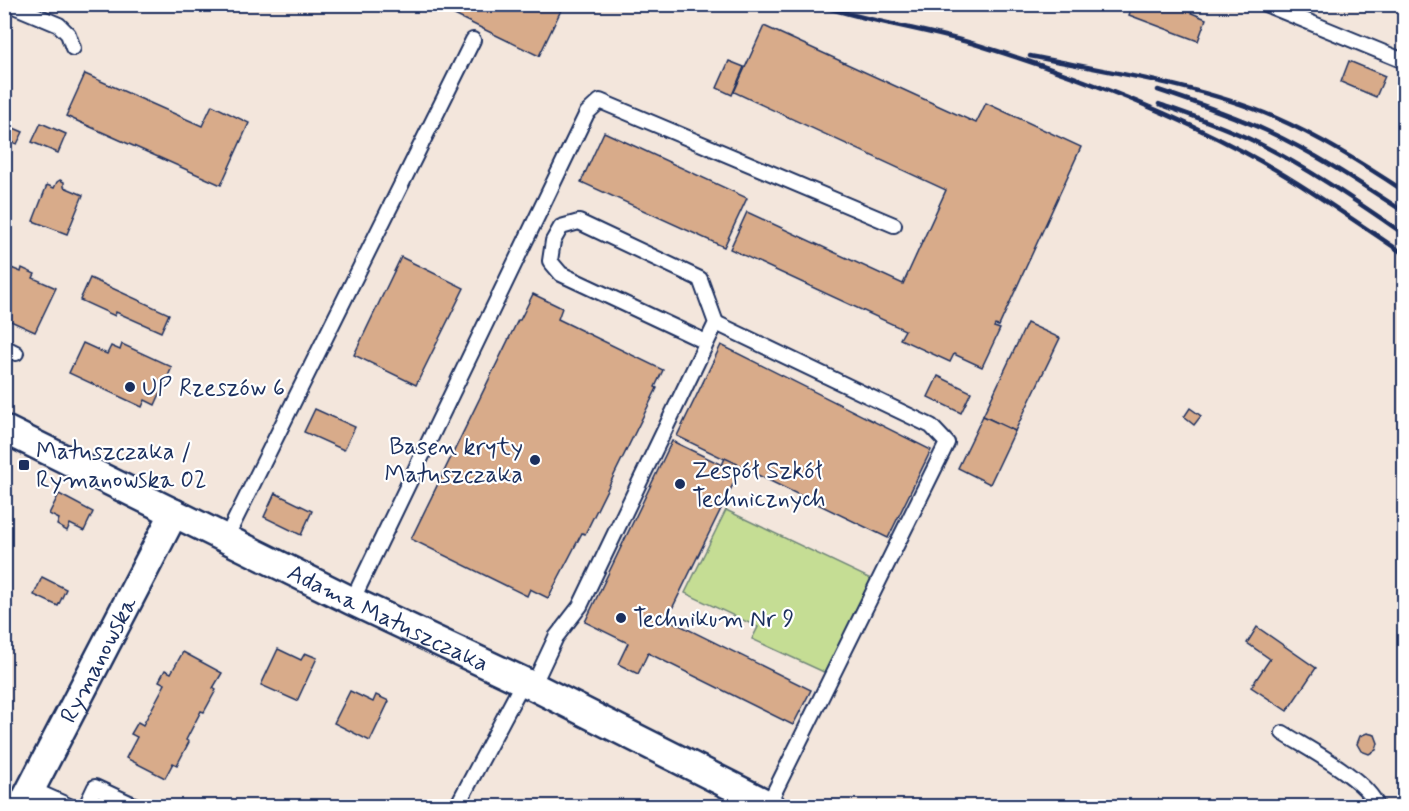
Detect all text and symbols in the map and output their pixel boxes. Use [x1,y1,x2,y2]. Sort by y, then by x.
place label: UP Rzeszów 6 [142,373,285,404]
marker: UP Rzeszów 6 [123,380,137,394]
place label: Basen kryty Matuszczaka [385,432,523,491]
place label: Matuszczaka / Rymanowska 02 [36,437,207,496]
marker: Basen kryty Matuszczaka [528,453,542,467]
place label: Zespół Szkół Technicznych [692,456,826,515]
marker: Matuszczaka / Rymanowska 02 [17,458,31,472]
marker: Zespół Szkół Technicznych [673,477,687,491]
street label: Adama Matuszczaka [282,558,493,680]
street label: Rymanowska [54,591,145,729]
place label: Technikum Nr 9 [633,604,794,635]
marker: Technikum Nr 9 [614,611,628,625]

